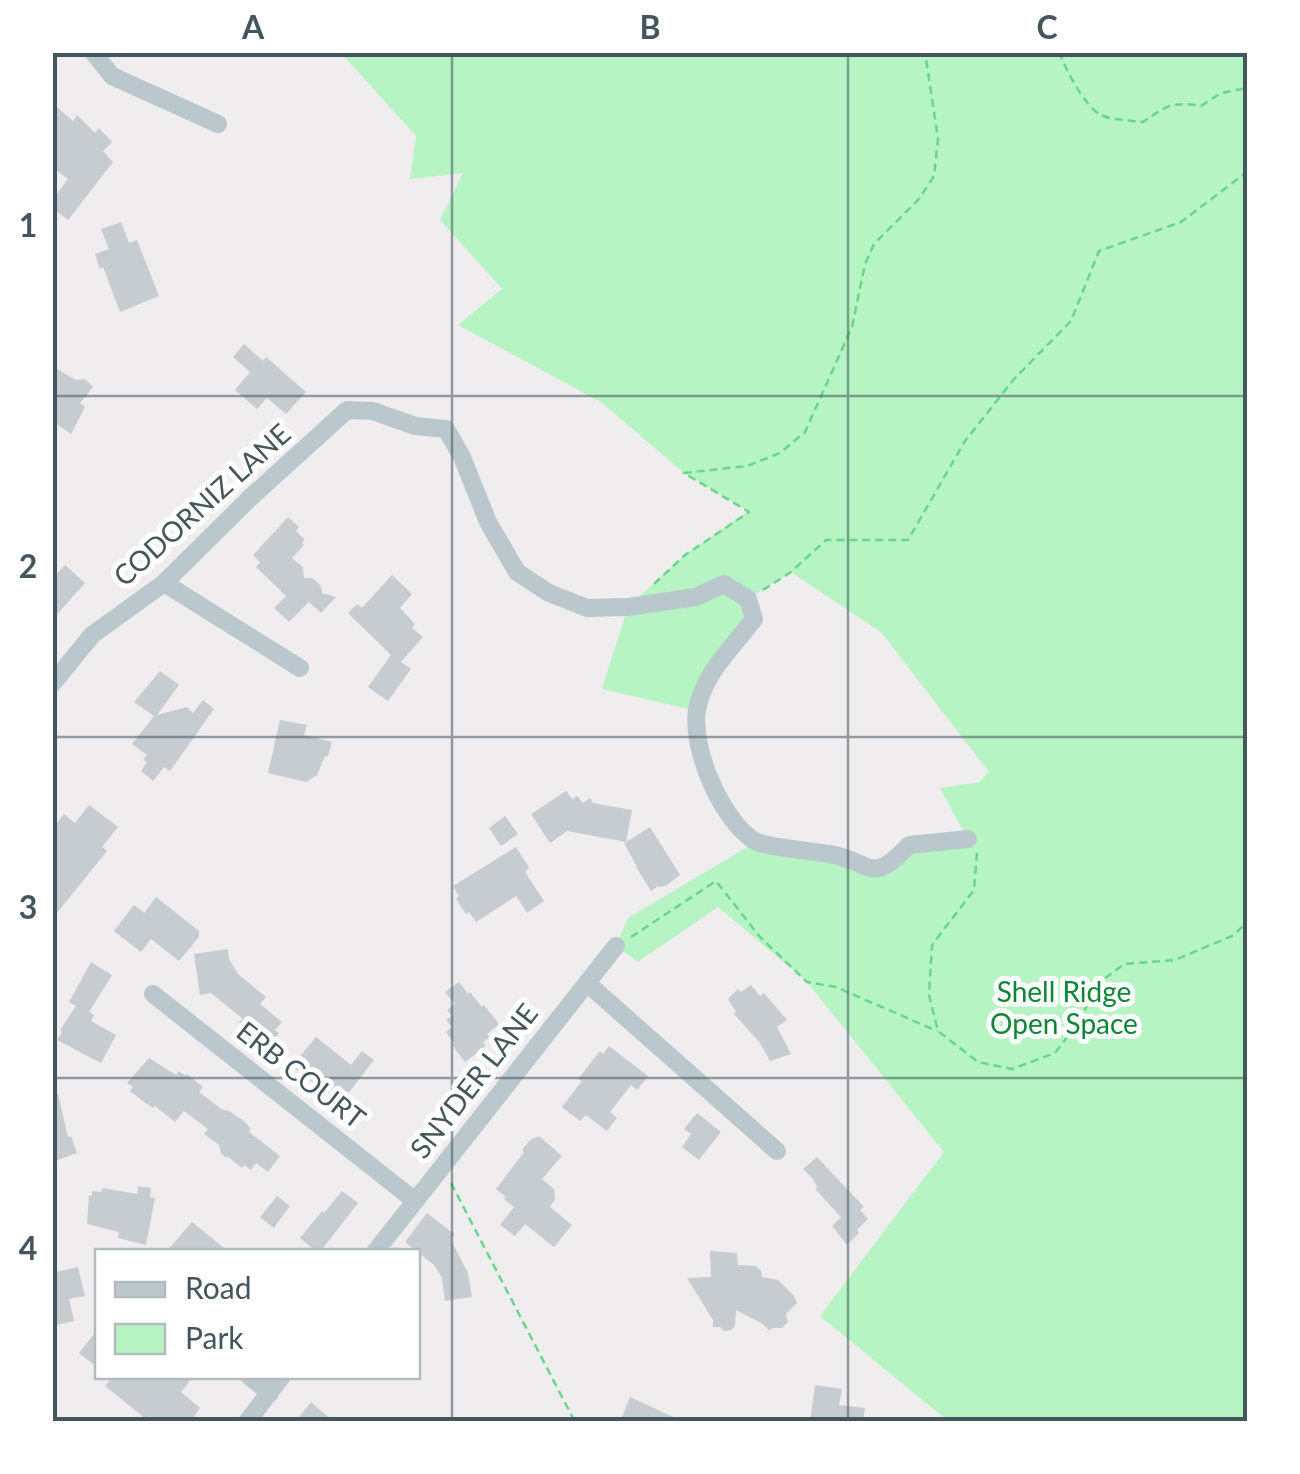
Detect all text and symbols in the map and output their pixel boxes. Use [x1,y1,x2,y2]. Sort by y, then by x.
text: A [241,7,265,46]
text: B [639,7,661,46]
text: C [1036,7,1058,46]
text: 1 [19,205,37,244]
street label: CODORNIZ LANE [106,416,297,593]
text: 2 [19,546,37,585]
text: 3 [19,887,37,926]
park label: Shell Ridge Open Space [990,974,1138,1040]
street label: SNYDER LANE [402,996,544,1165]
street label: ERB COURT [231,1013,373,1135]
text: 4 [19,1228,37,1267]
legend [95,1249,420,1379]
text: Road [185,1269,252,1305]
text: Park [185,1319,244,1355]

